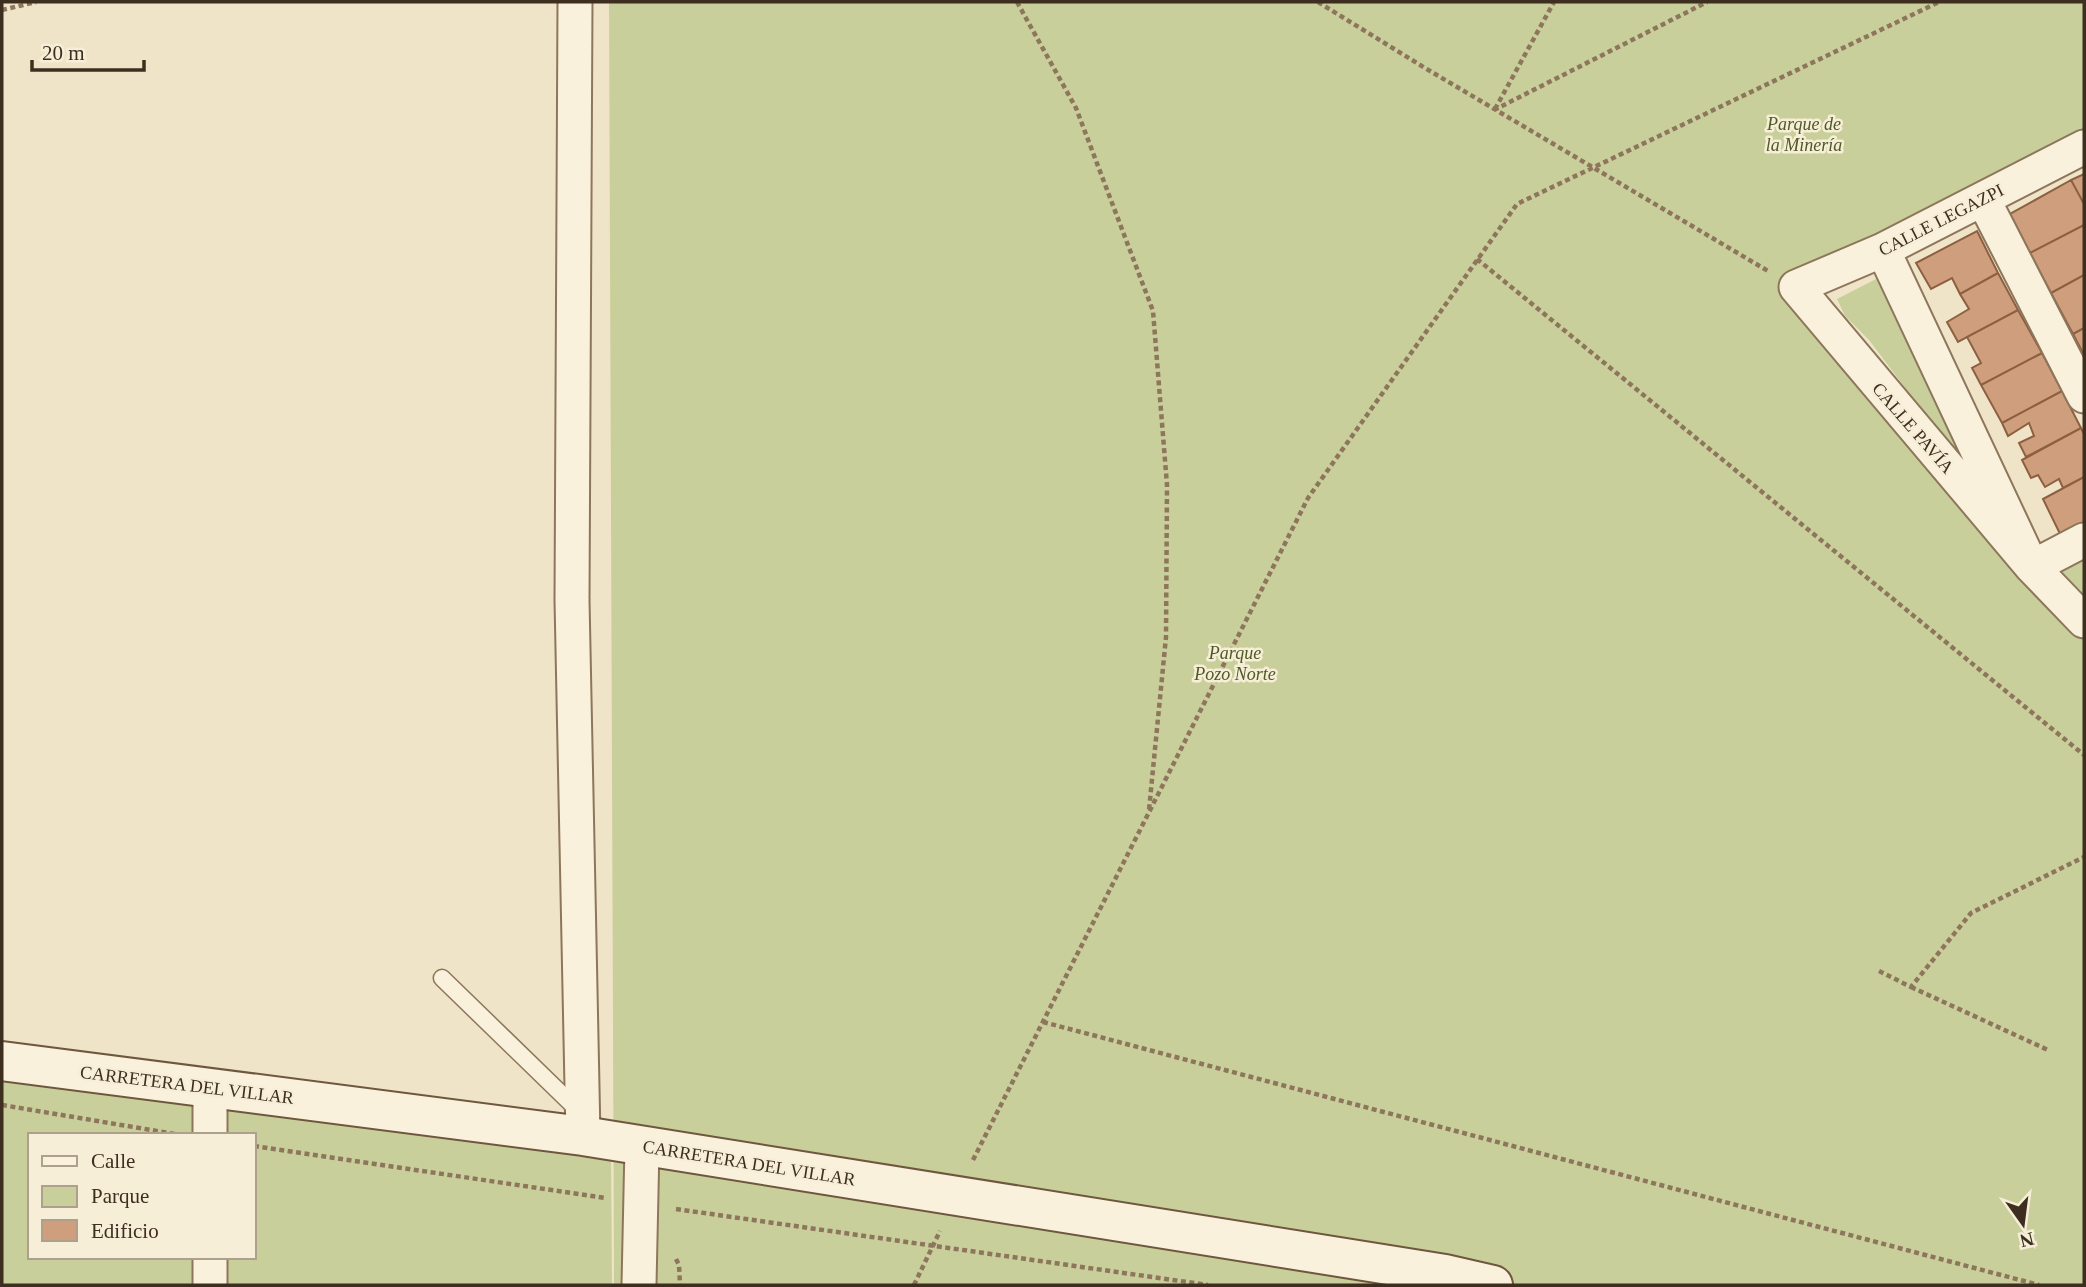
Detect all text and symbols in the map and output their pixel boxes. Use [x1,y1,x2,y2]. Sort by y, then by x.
scale bar [32,28,144,72]
text: 20 m [42,41,85,65]
park label: Parque de la Minería [1766,114,1842,155]
street label: CALLE LEGAZPI [1875,180,2007,260]
street label: CALLE PAVÍA [1868,378,1959,477]
park label: Parque Pozo Norte [1193,643,1276,684]
street label: CARRETERA DEL VILLAR [79,1062,295,1108]
legend [28,1133,256,1259]
street label: CARRETERA DEL VILLAR [641,1136,857,1190]
text: Calle [91,1149,135,1173]
text: Parque [91,1184,149,1208]
north arrow [1988,1189,2058,1259]
text: Edificio [91,1219,159,1243]
text: N [2018,1228,2036,1252]

